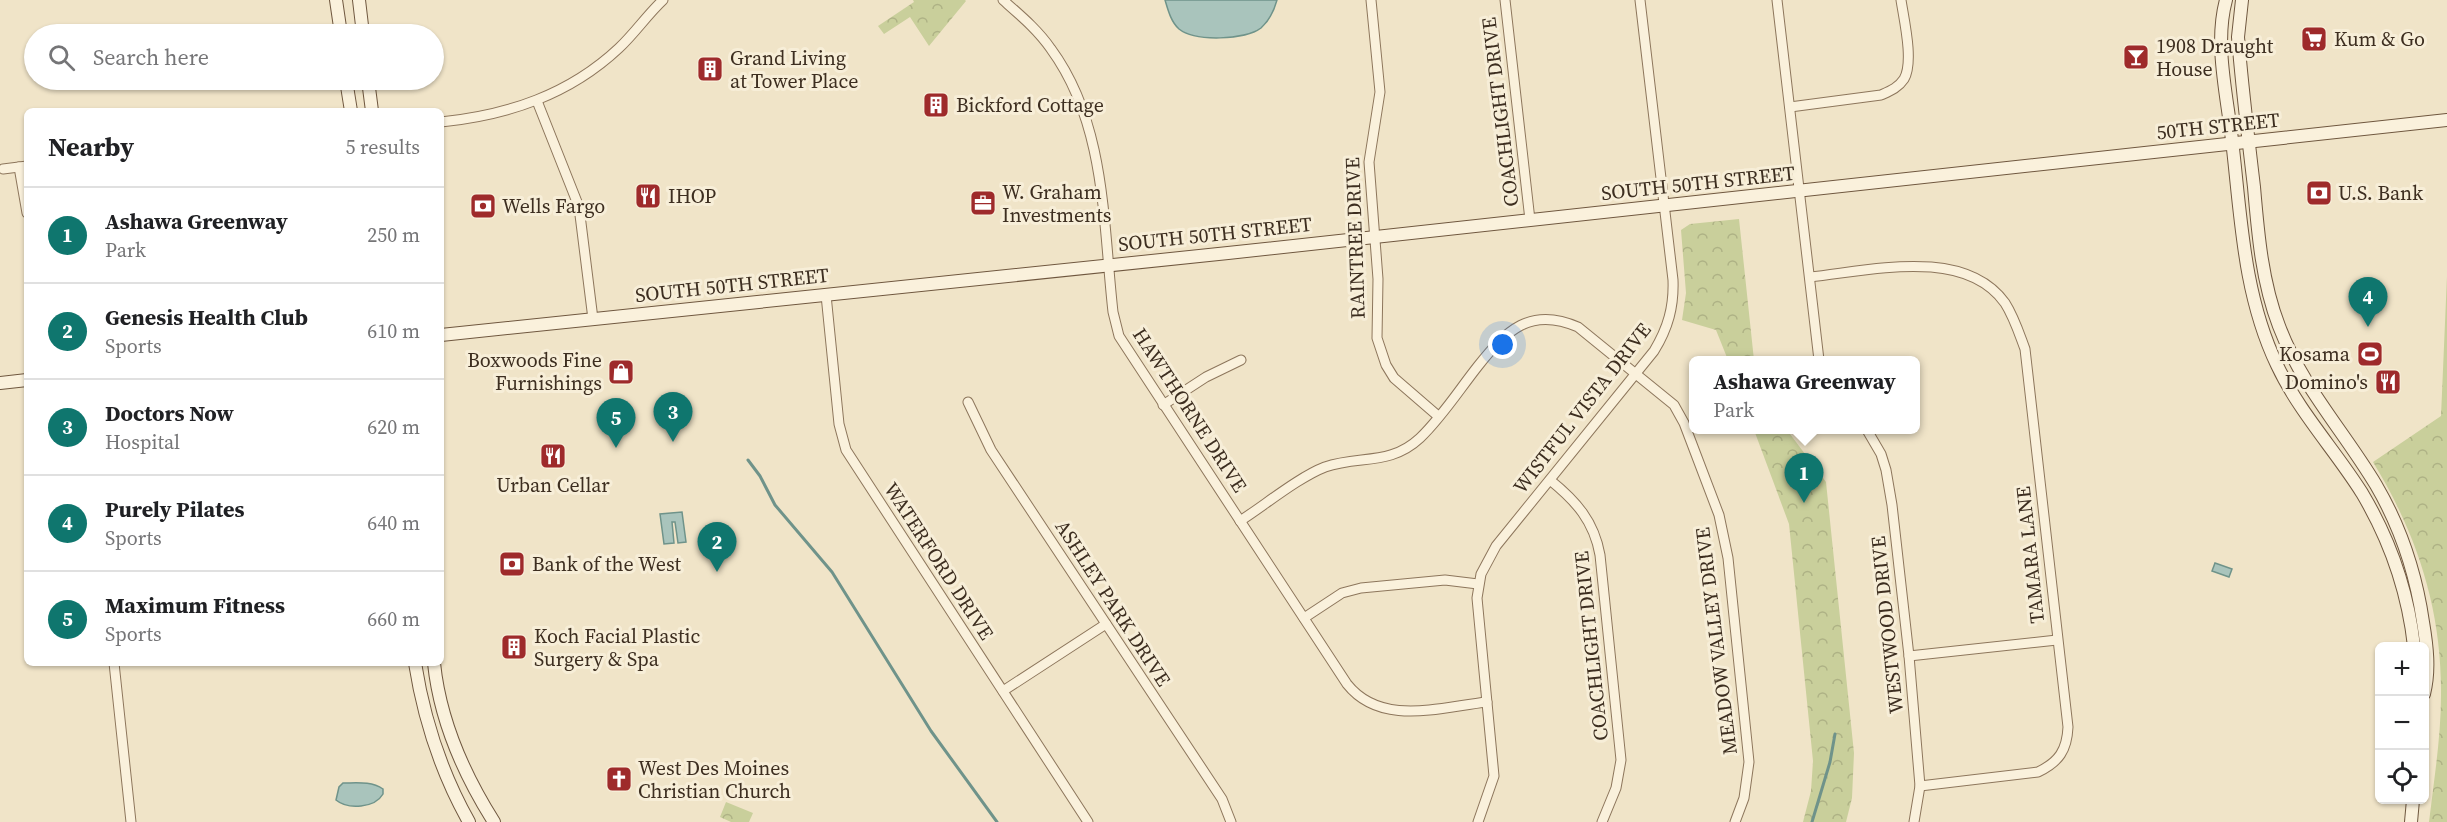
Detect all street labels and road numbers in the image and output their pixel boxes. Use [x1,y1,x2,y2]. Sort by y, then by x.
street label: COACHLIGHT DRIVE [1474,16,1526,208]
street label: 50TH STREET [2155,106,2281,146]
street label: RAINTREE DRIVE [1338,157,1372,319]
street label: SOUTH 50TH STREET [1600,159,1796,207]
street label: SOUTH 50TH STREET [1117,210,1313,258]
street label: SOUTH 50TH STREET [634,261,830,309]
street label: WISTFUL VISTA DRIVE [1506,317,1658,499]
street label: HAWTHORNE DRIVE [1126,322,1254,498]
street label: WATERFORD DRIVE [877,477,1001,645]
street label: TAMARA LANE [2009,485,2051,625]
street label: ASHLEY PARK DRIVE [1049,514,1177,692]
street label: MEADOW VALLEY DRIVE [1688,526,1744,756]
street label: WESTWOOD DRIVE [1864,535,1910,715]
street label: COACHLIGHT DRIVE [1567,550,1615,742]

